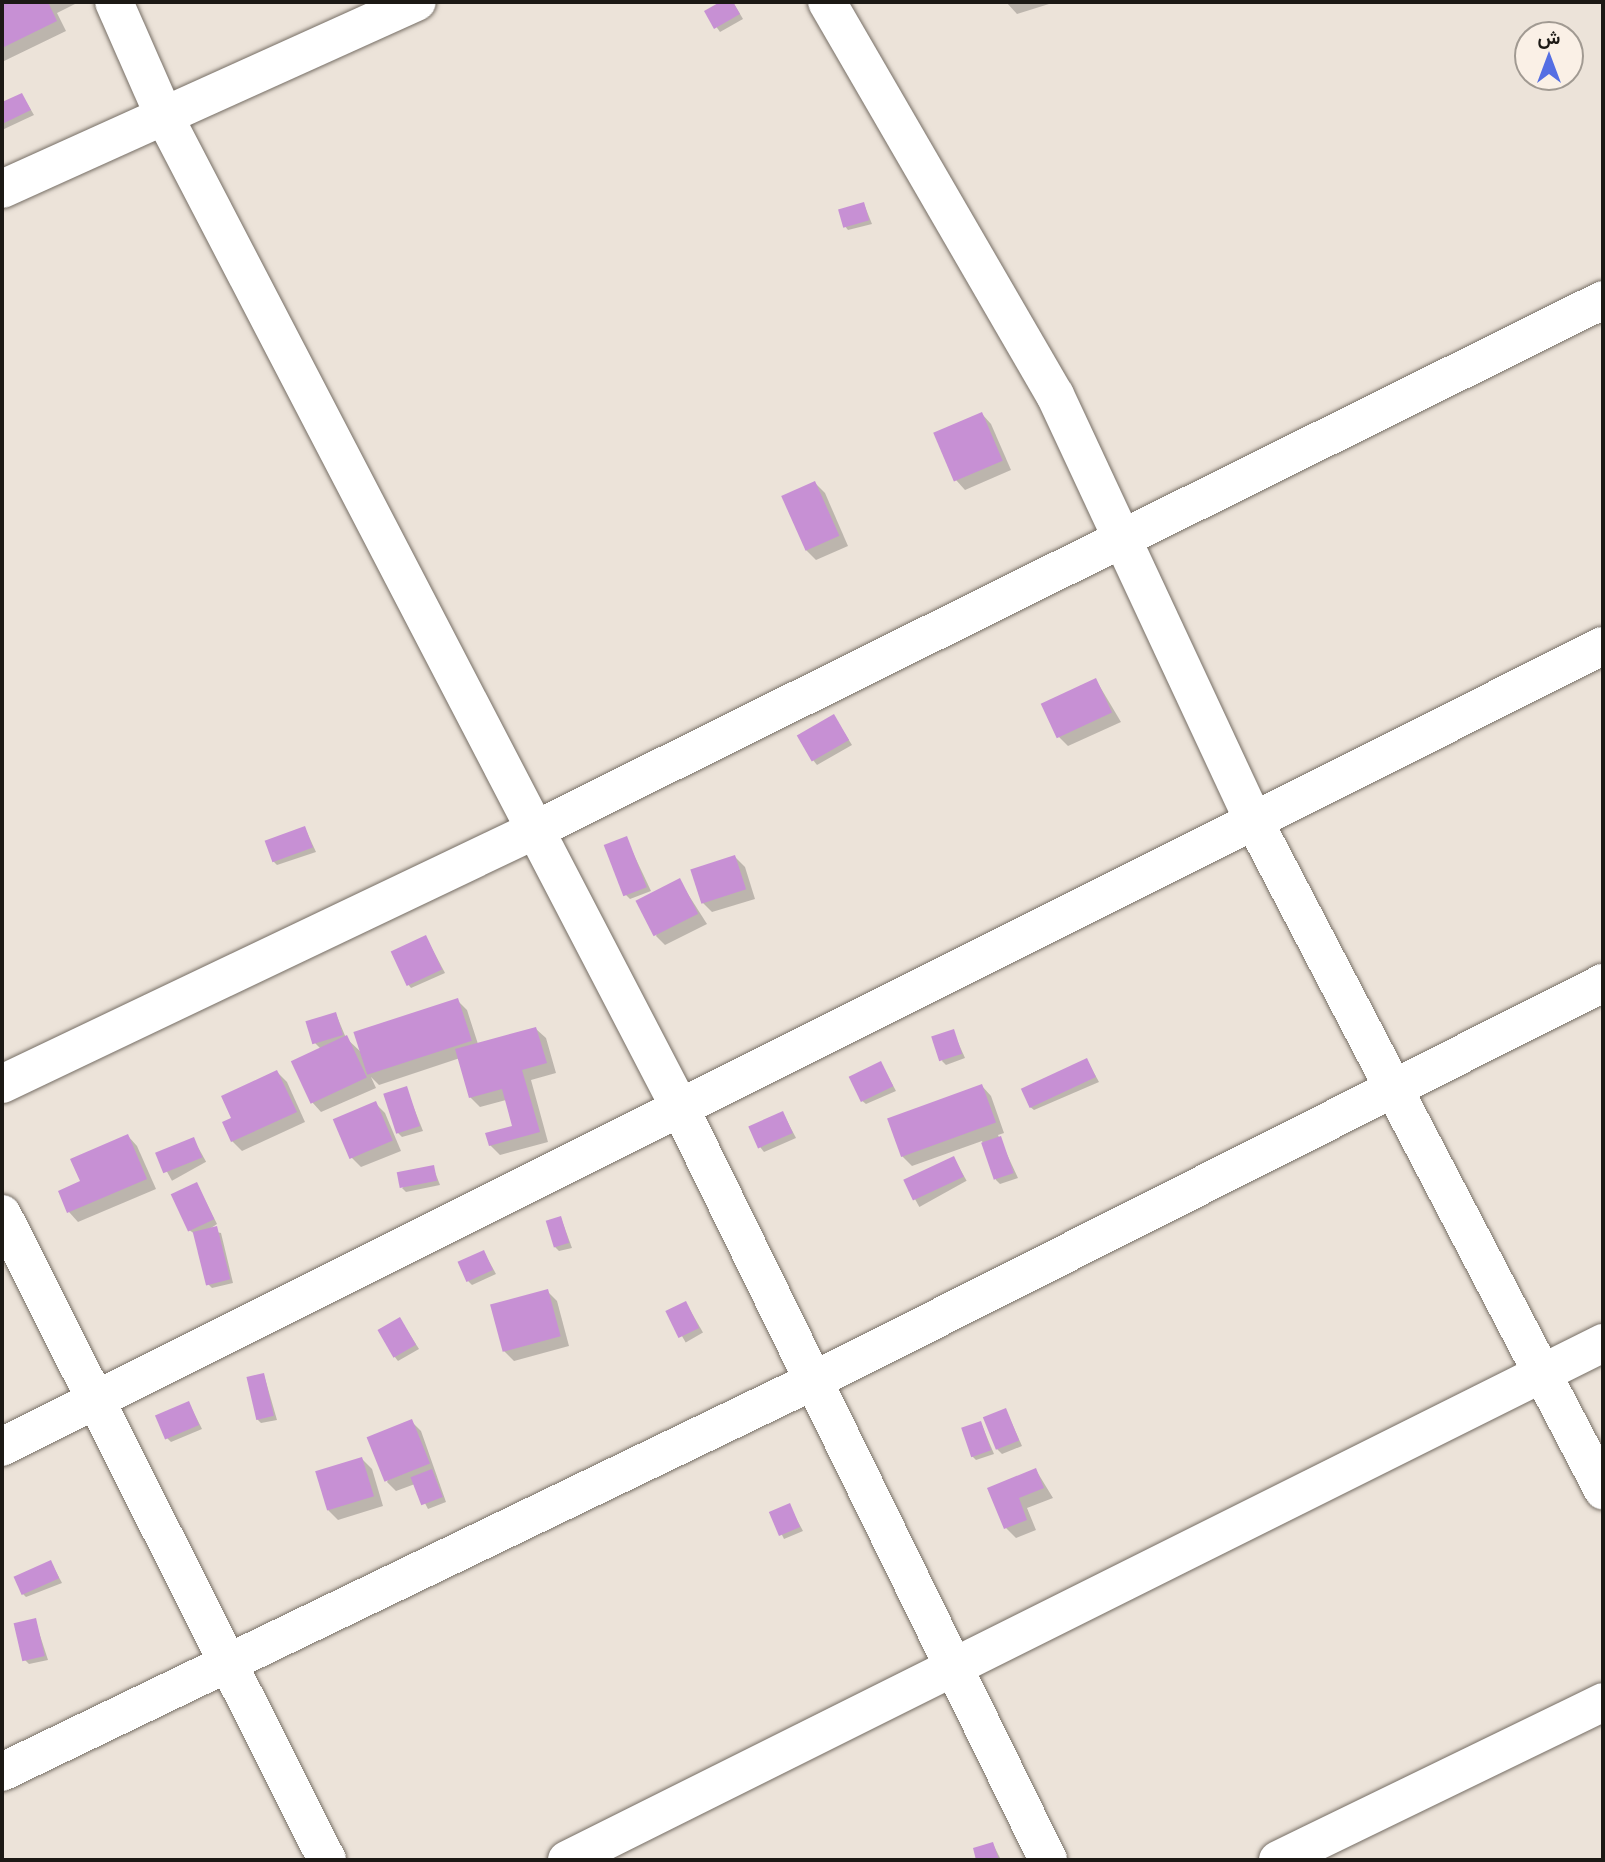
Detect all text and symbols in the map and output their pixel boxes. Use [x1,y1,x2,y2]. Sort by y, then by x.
north arrow [1514,21,1584,91]
text: ش [1538,25,1560,48]

